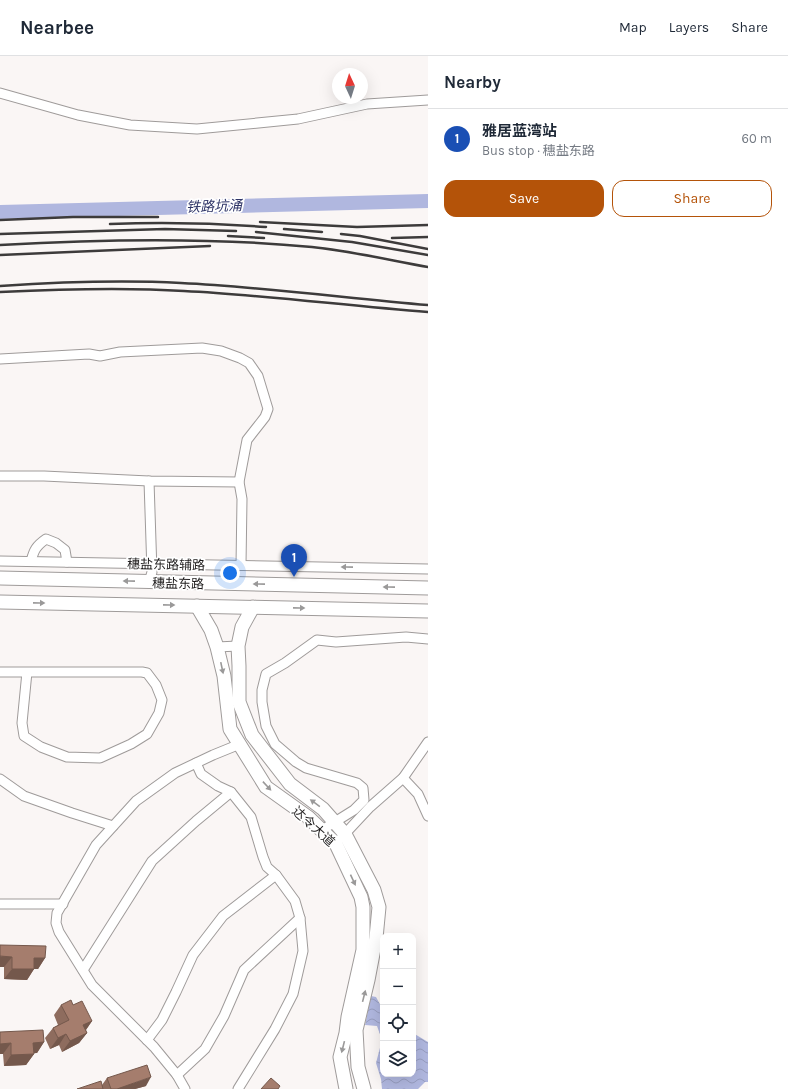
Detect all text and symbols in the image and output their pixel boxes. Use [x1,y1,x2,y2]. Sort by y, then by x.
text: Nearbee [20,17,94,39]
text: Map [619,19,647,36]
text: Layers [669,19,709,36]
text: Share [731,19,768,36]
north arrow [332,68,368,104]
text: Nearby [444,72,501,92]
text: 雅居蓝湾站 [482,122,557,140]
text: 1 [455,131,459,146]
text: 60 m [742,131,772,146]
text: Bus stop · 穗盐东路 [482,143,595,158]
button: Save [444,180,604,217]
button: Share [612,180,772,217]
water label: 铁路坑涌 [186,197,244,216]
pin: 1 [281,544,307,577]
street label: 穗盐东路辅路 [127,556,205,573]
your location [220,563,240,583]
one-way arrow [341,564,353,571]
street label: 穗盐东路 [152,576,204,591]
one-way arrow [123,578,135,585]
one-way arrow [252,581,265,587]
one-way arrow [382,584,395,590]
one-way arrow [33,599,45,606]
one-way arrow [163,602,175,609]
one-way arrow [293,605,306,611]
one-way arrow [219,662,225,674]
one-way arrow [263,781,272,791]
one-way arrow [310,799,321,807]
street label: 达令大道 [289,803,338,849]
one-way arrow [350,874,356,885]
map controls [380,933,416,1077]
button: + [380,933,416,969]
button: − [380,969,416,1005]
one-way arrow [362,990,368,1002]
button: locate [380,1005,416,1041]
one-way arrow [339,1041,345,1054]
button: layers [380,1041,416,1077]

